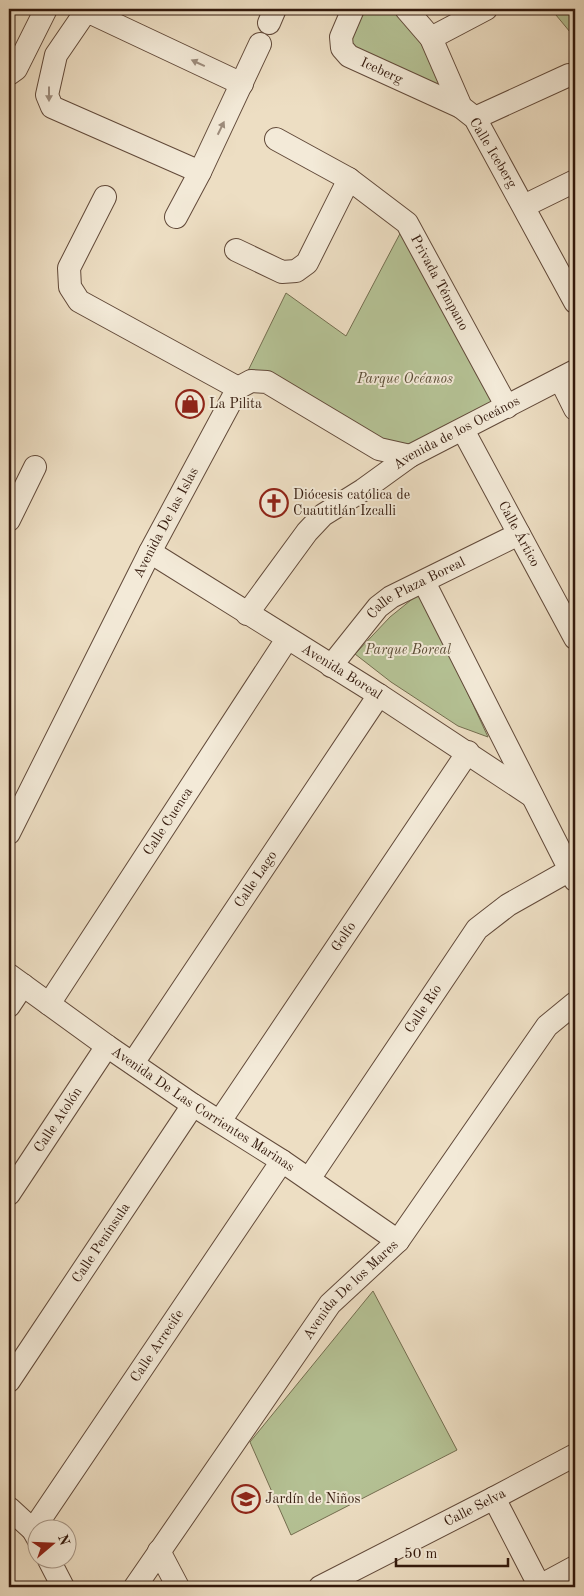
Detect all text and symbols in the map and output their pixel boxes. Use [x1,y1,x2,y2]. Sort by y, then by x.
street label: Iceberg [358,55,405,87]
one-way arrow [191,59,205,67]
one-way arrow [45,87,53,103]
street label: Calle Iceberg [467,115,520,191]
one-way arrow [216,121,225,136]
street label: Privada Témpano [408,233,471,333]
park label: Parque Océanos [356,372,453,387]
shop icon: La Pilita [175,389,205,419]
street label: Avenida de los Oceános [391,394,522,473]
place label: La Pilita [209,397,262,411]
street label: Avenida De las Islas [131,465,201,580]
church icon: Diócesis católica de Cuautitlán Izcalli [259,488,289,518]
place label: Diócesis católica de Cuautitlán Izcalli [293,488,410,518]
street label: Calle Ártico [496,499,542,569]
street label: Calle Plaza Boreal [364,555,468,621]
street label: Avenida Boreal [299,641,385,702]
park label: Parque Boreal [364,643,451,658]
street label: Calle Cuenca [141,785,195,858]
street label: Calle Lago [232,848,280,910]
street label: Golfo [329,919,359,954]
street label: Calle Río [402,982,445,1036]
street label: Avenida De Las Corrientes Marinas [109,1044,297,1174]
street label: Calle Atolón [32,1084,85,1155]
street label: Calle Península [70,1200,133,1285]
street label: Avenida De los Mares [301,1238,401,1342]
street label: Calle Arrecife [128,1307,186,1385]
school or university icon: Jardín de Niños [231,1484,261,1514]
street label: Calle Selva [442,1486,508,1529]
place label: Jardín de Niños [265,1492,361,1506]
north arrow [28,1518,78,1568]
text: N [55,1533,72,1548]
scale bar [396,1536,509,1568]
text: 50 m [404,1547,438,1562]

